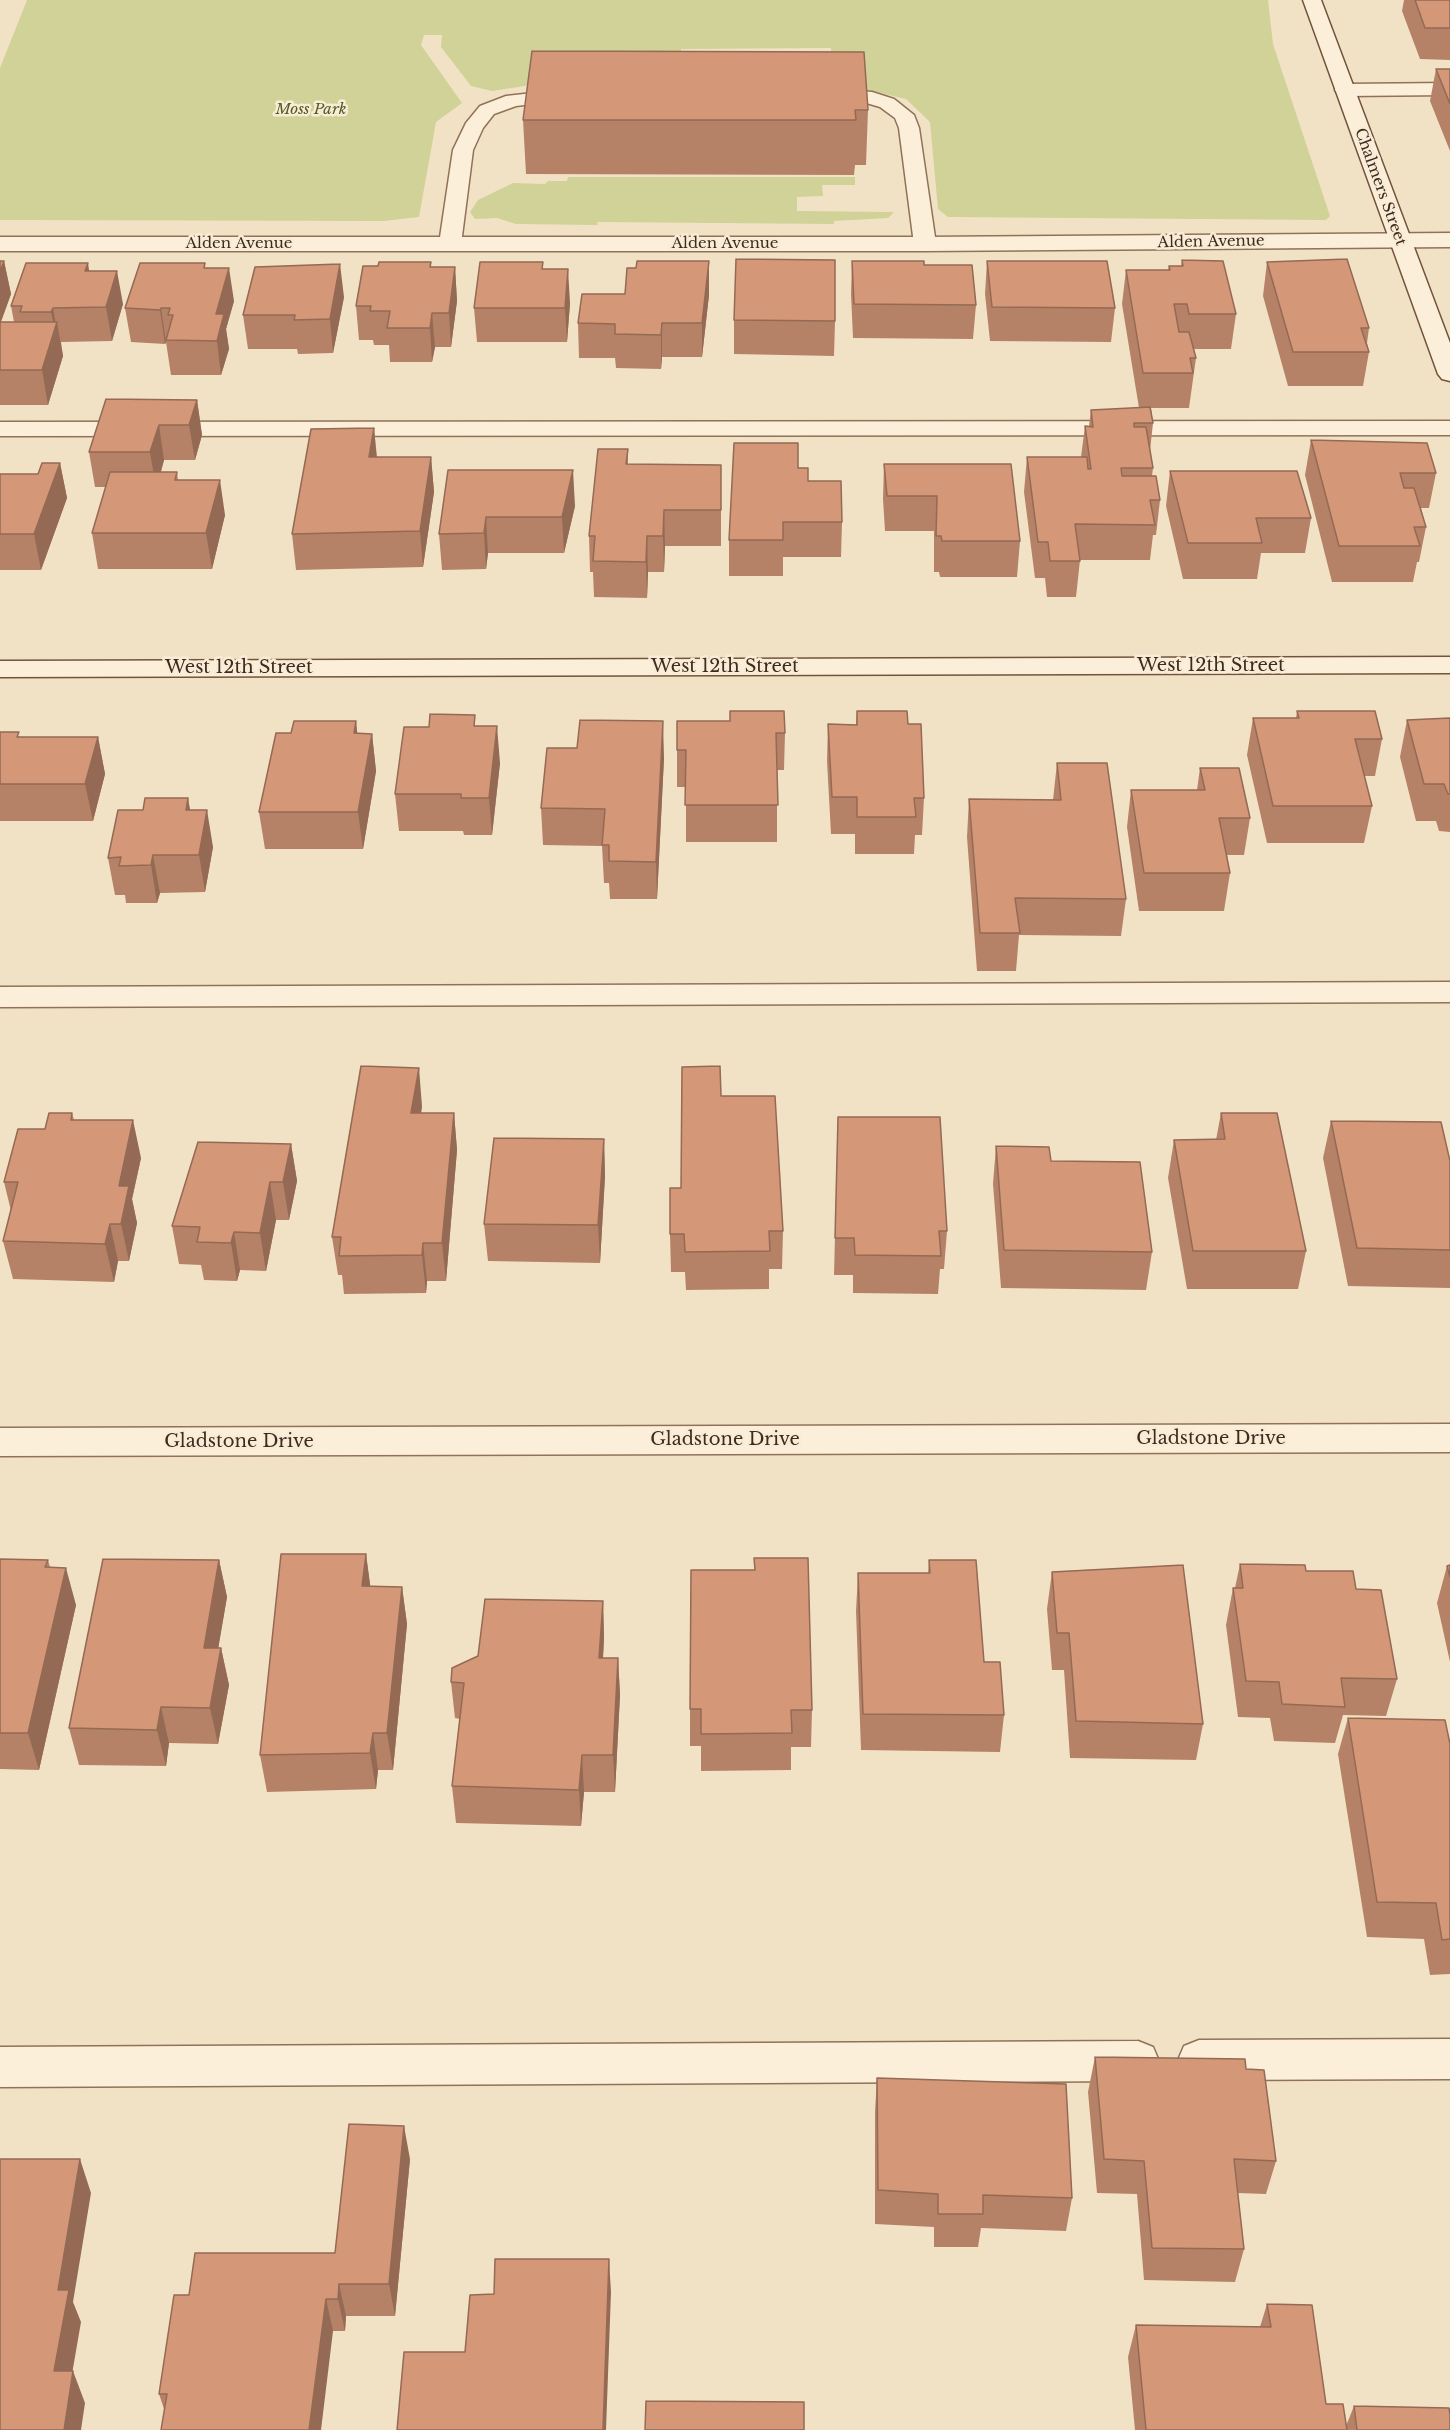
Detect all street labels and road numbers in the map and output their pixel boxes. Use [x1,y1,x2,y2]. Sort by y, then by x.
street label: Chalmers Street [1350,126,1410,248]
street label: Alden Avenue [1157,232,1265,252]
street label: Alden Avenue [186,235,292,253]
street label: Alden Avenue [672,235,778,253]
street label: West 12th Street [1137,655,1285,677]
street label: West 12th Street [651,656,799,678]
street label: West 12th Street [165,657,313,679]
street label: Gladstone Drive [1136,1428,1286,1450]
street label: Gladstone Drive [650,1429,800,1451]
street label: Gladstone Drive [164,1431,314,1453]

